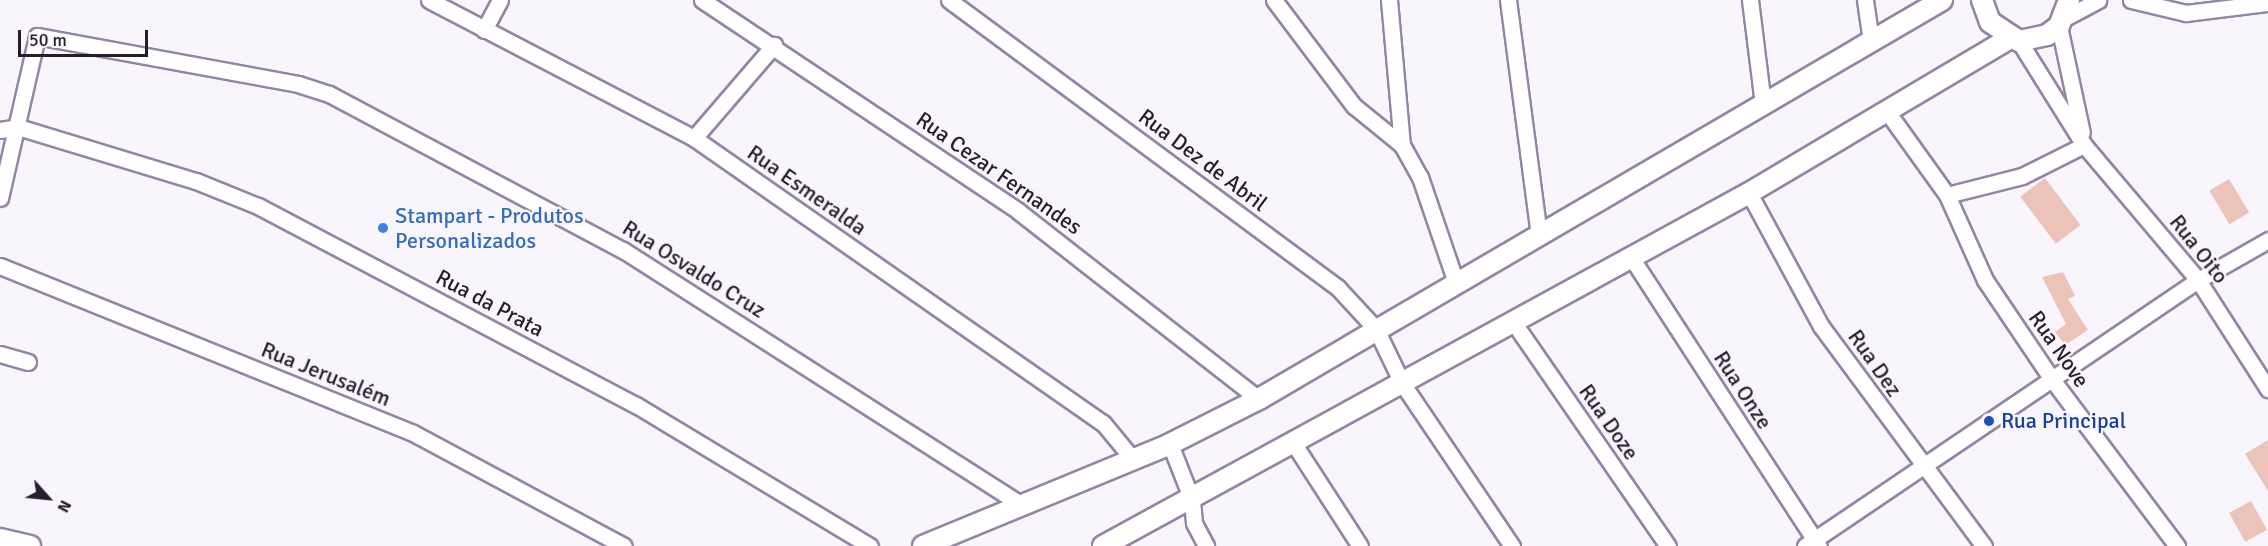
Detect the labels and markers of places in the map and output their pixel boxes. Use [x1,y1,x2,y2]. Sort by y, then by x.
place label: Stampart - Produtos Personalizados [395,202,584,254]
marker: Stampart - Produtos Personalizados [376,221,390,235]
place label: Rua Principal [2001,408,2126,434]
marker: Rua Principal [1982,414,1996,428]

